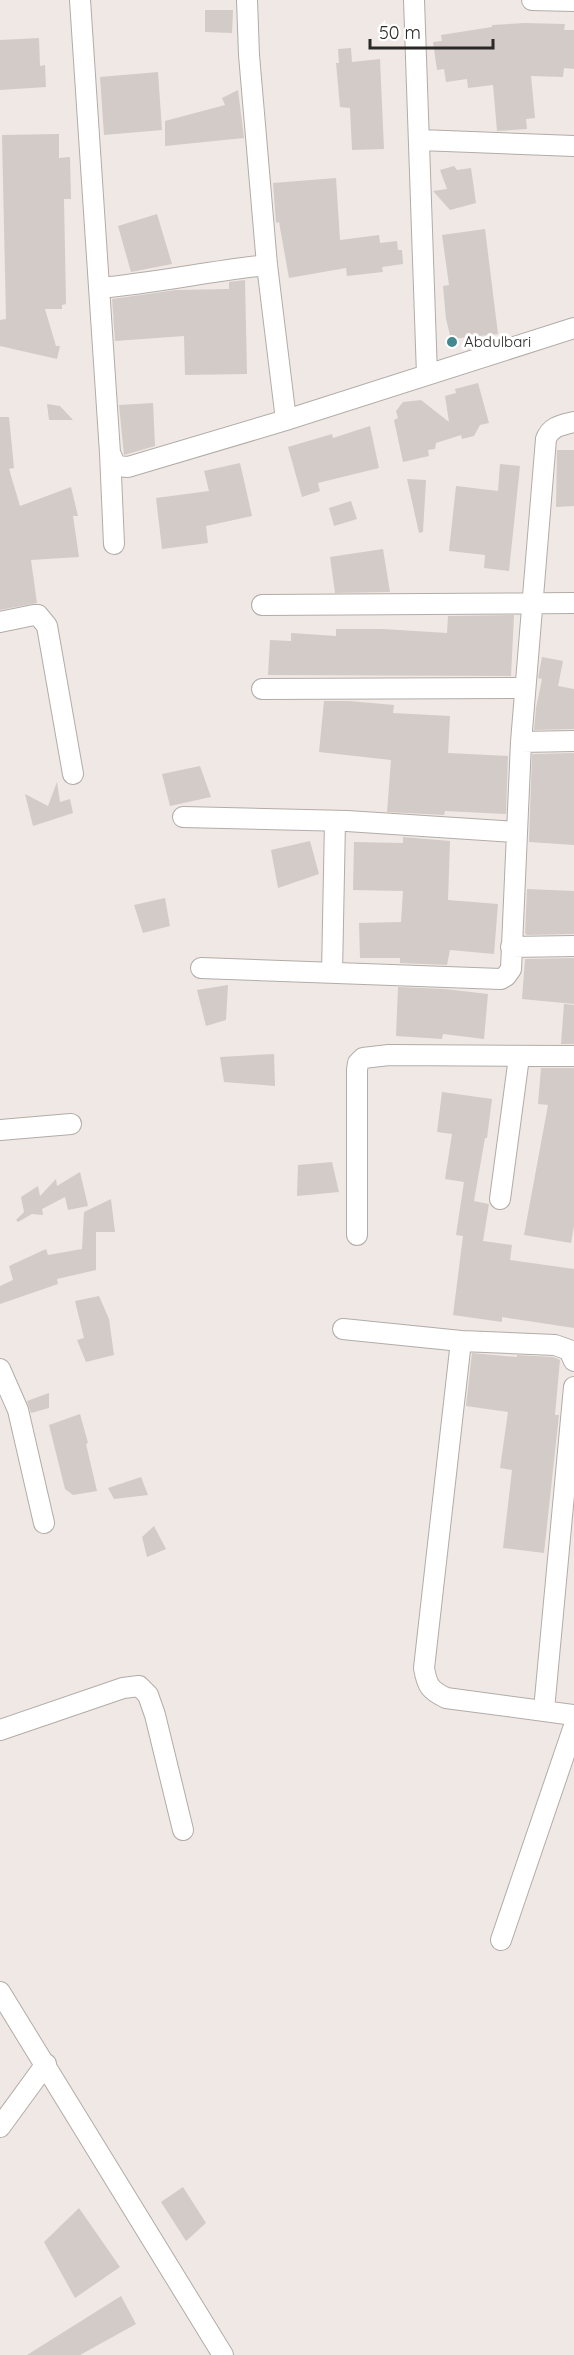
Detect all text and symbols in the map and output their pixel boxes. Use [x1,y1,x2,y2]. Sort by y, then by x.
scale bar [370,12,493,50]
text: 50 m [379,21,421,44]
place label: Abdulbari [464,332,531,351]
marker: Abdulbari [445,335,459,349]

